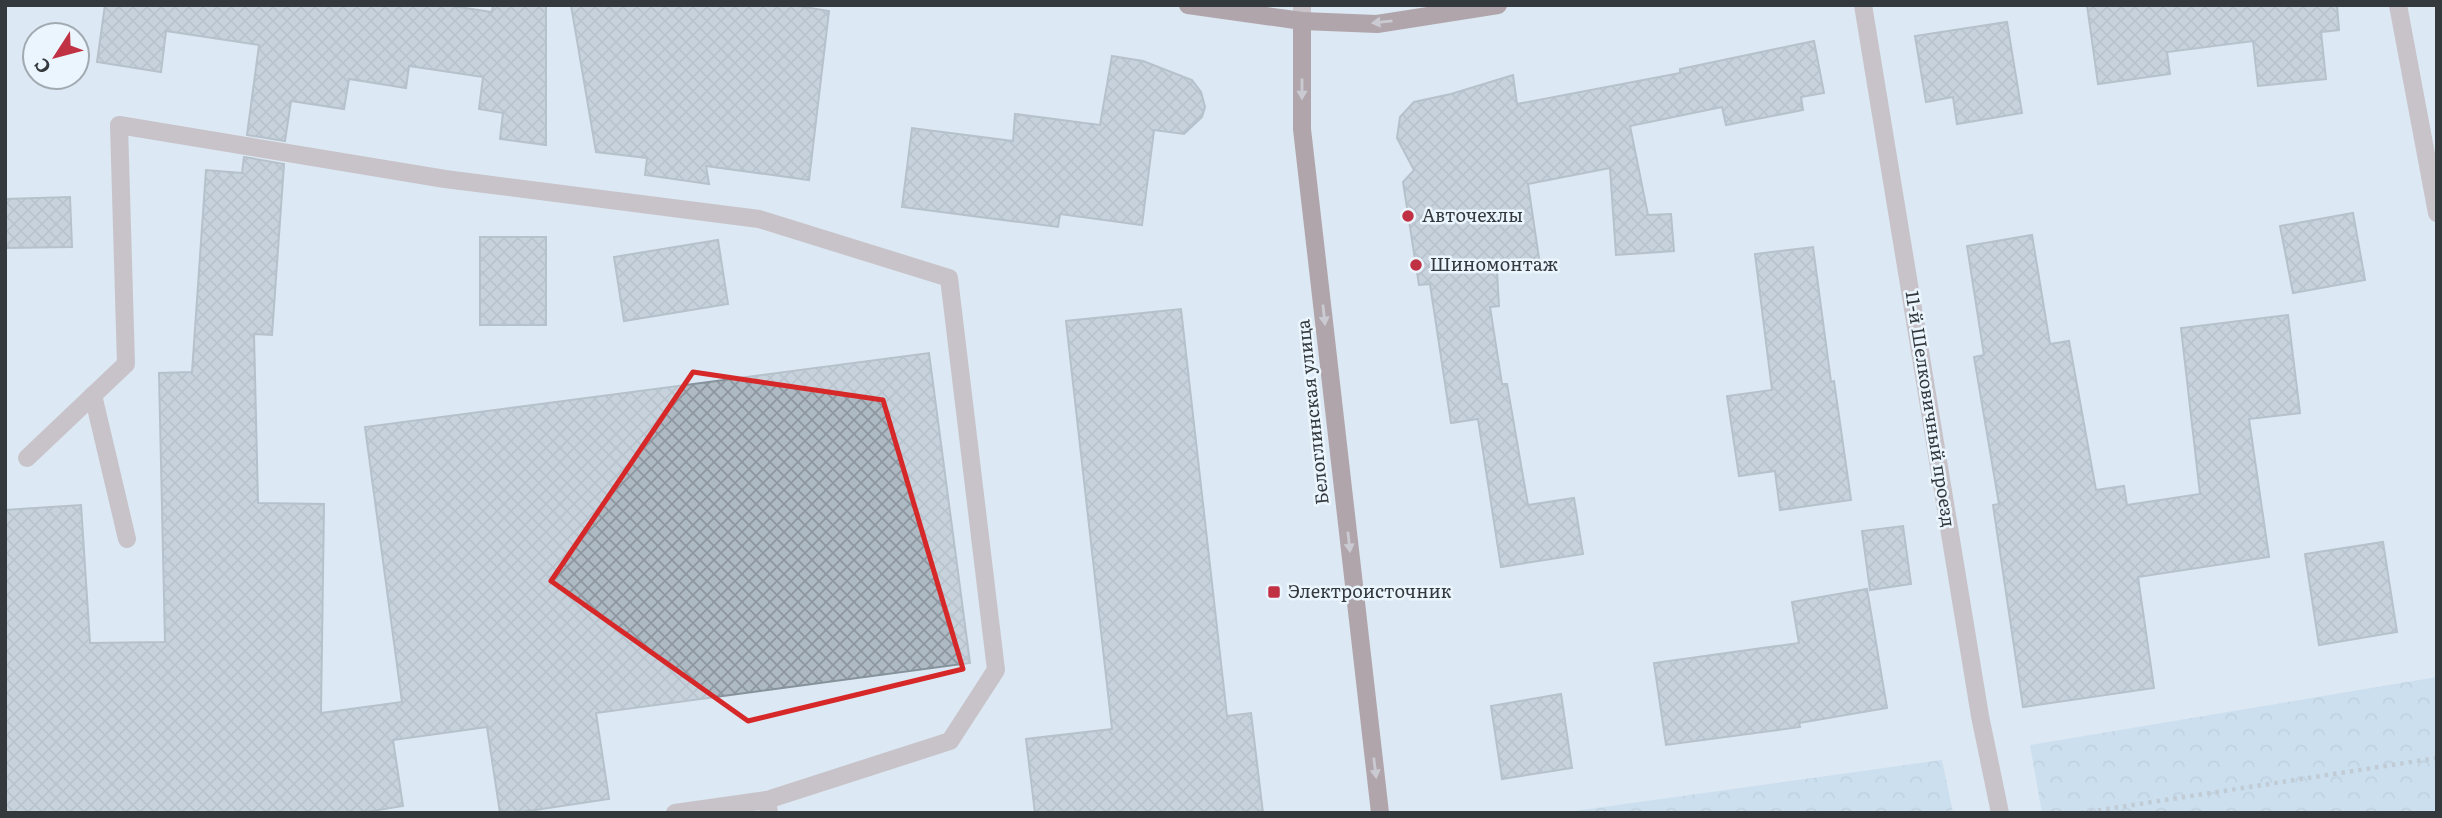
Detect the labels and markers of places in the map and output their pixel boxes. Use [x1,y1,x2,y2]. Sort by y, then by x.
place label: Авточехлы [1422,201,1523,228]
marker: Авточехлы [1400,208,1416,224]
place label: Шиномонтаж [1430,250,1559,277]
marker: Шиномонтаж [1408,257,1424,273]
place label: Электроисточник [1288,577,1452,604]
marker: Электроисточник [1266,584,1282,600]

